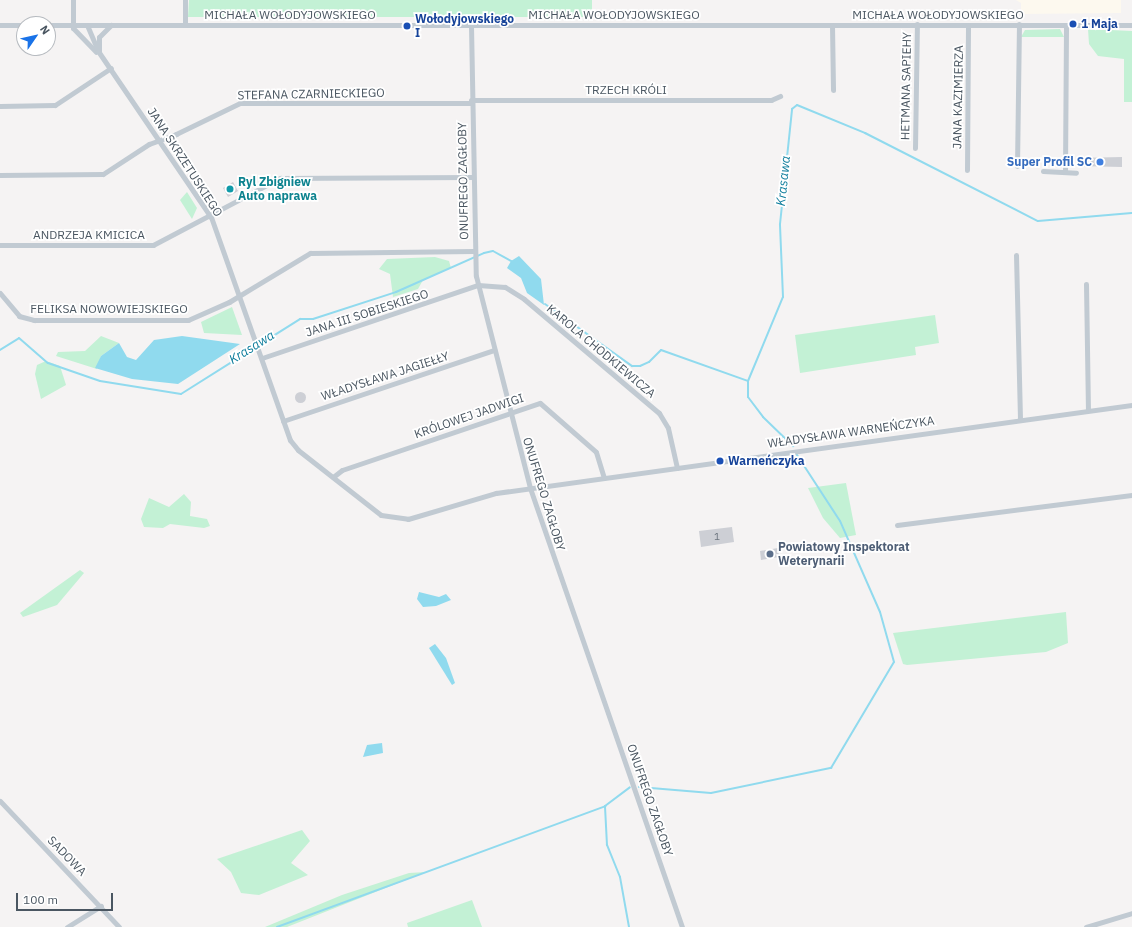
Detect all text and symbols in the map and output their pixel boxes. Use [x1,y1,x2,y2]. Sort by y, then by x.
street label: MICHAŁA WOŁODYJOWSKIEGO [204,8,376,22]
street label: MICHAŁA WOŁODYJOWSKIEGO [528,8,700,22]
street label: MICHAŁA WOŁODYJOWSKIEGO [852,8,1024,22]
place label: Wołodyjowskiego I [415,12,514,40]
north arrow [16,16,56,56]
place label: 1 Maja [1081,17,1118,31]
marker: 1 Maja [1068,19,1078,29]
marker: Wołodyjowskiego I [402,21,412,31]
text: N [37,23,53,37]
street label: HETMANA SAPIEHY [898,32,914,140]
street label: JANA KAZIMIERZA [950,45,966,149]
street label: TRZECH KRÓLI [585,83,667,97]
street label: STEFANA CZARNIECKIEGO [237,86,385,102]
street label: JANA SKRZETUSKIEGO [144,105,226,219]
street label: ONUFREGO ZAGŁOBY [455,122,471,240]
water label: Krasawa [774,155,794,207]
place label: Super Profil SC [1007,155,1092,169]
marker: Super Profil SC [1095,157,1105,167]
place label: Ryl Zbigniew Auto naprawa [238,175,317,203]
marker: Ryl Zbigniew Auto naprawa [225,184,235,194]
street label: ANDRZEJA KMICICA [33,228,145,242]
street label: JANA III SOBIESKIEGO [304,286,430,340]
street label: KAROLA CHODKIEWICZA [544,301,658,401]
street label: FELIKSA NOWOWIEJSKIEGO [30,302,188,316]
water label: Krasawa [226,328,278,368]
street label: WŁADYSŁAWA JAGIEŁŁY [319,349,451,403]
street label: KRÓLOWEJ JADWIGI [412,391,526,441]
street label: WŁADYSŁAWA WARNEŃCZYKA [767,413,935,451]
street label: ONUFREGO ZAGŁOBY [520,436,568,552]
place label: Warneńczyka [728,454,805,468]
marker: Warneńczyka [715,456,725,466]
house number: 1 [714,531,720,543]
place label: Powiatowy Inspektorat Weterynarii [778,540,910,568]
marker: Powiatowy Inspektorat Weterynarii [765,549,775,559]
street label: ONUFREGO ZAGŁOBY [624,742,676,858]
street label: SADOWA [45,833,89,879]
scale bar [18,885,115,911]
text: 100 m [23,892,58,907]

